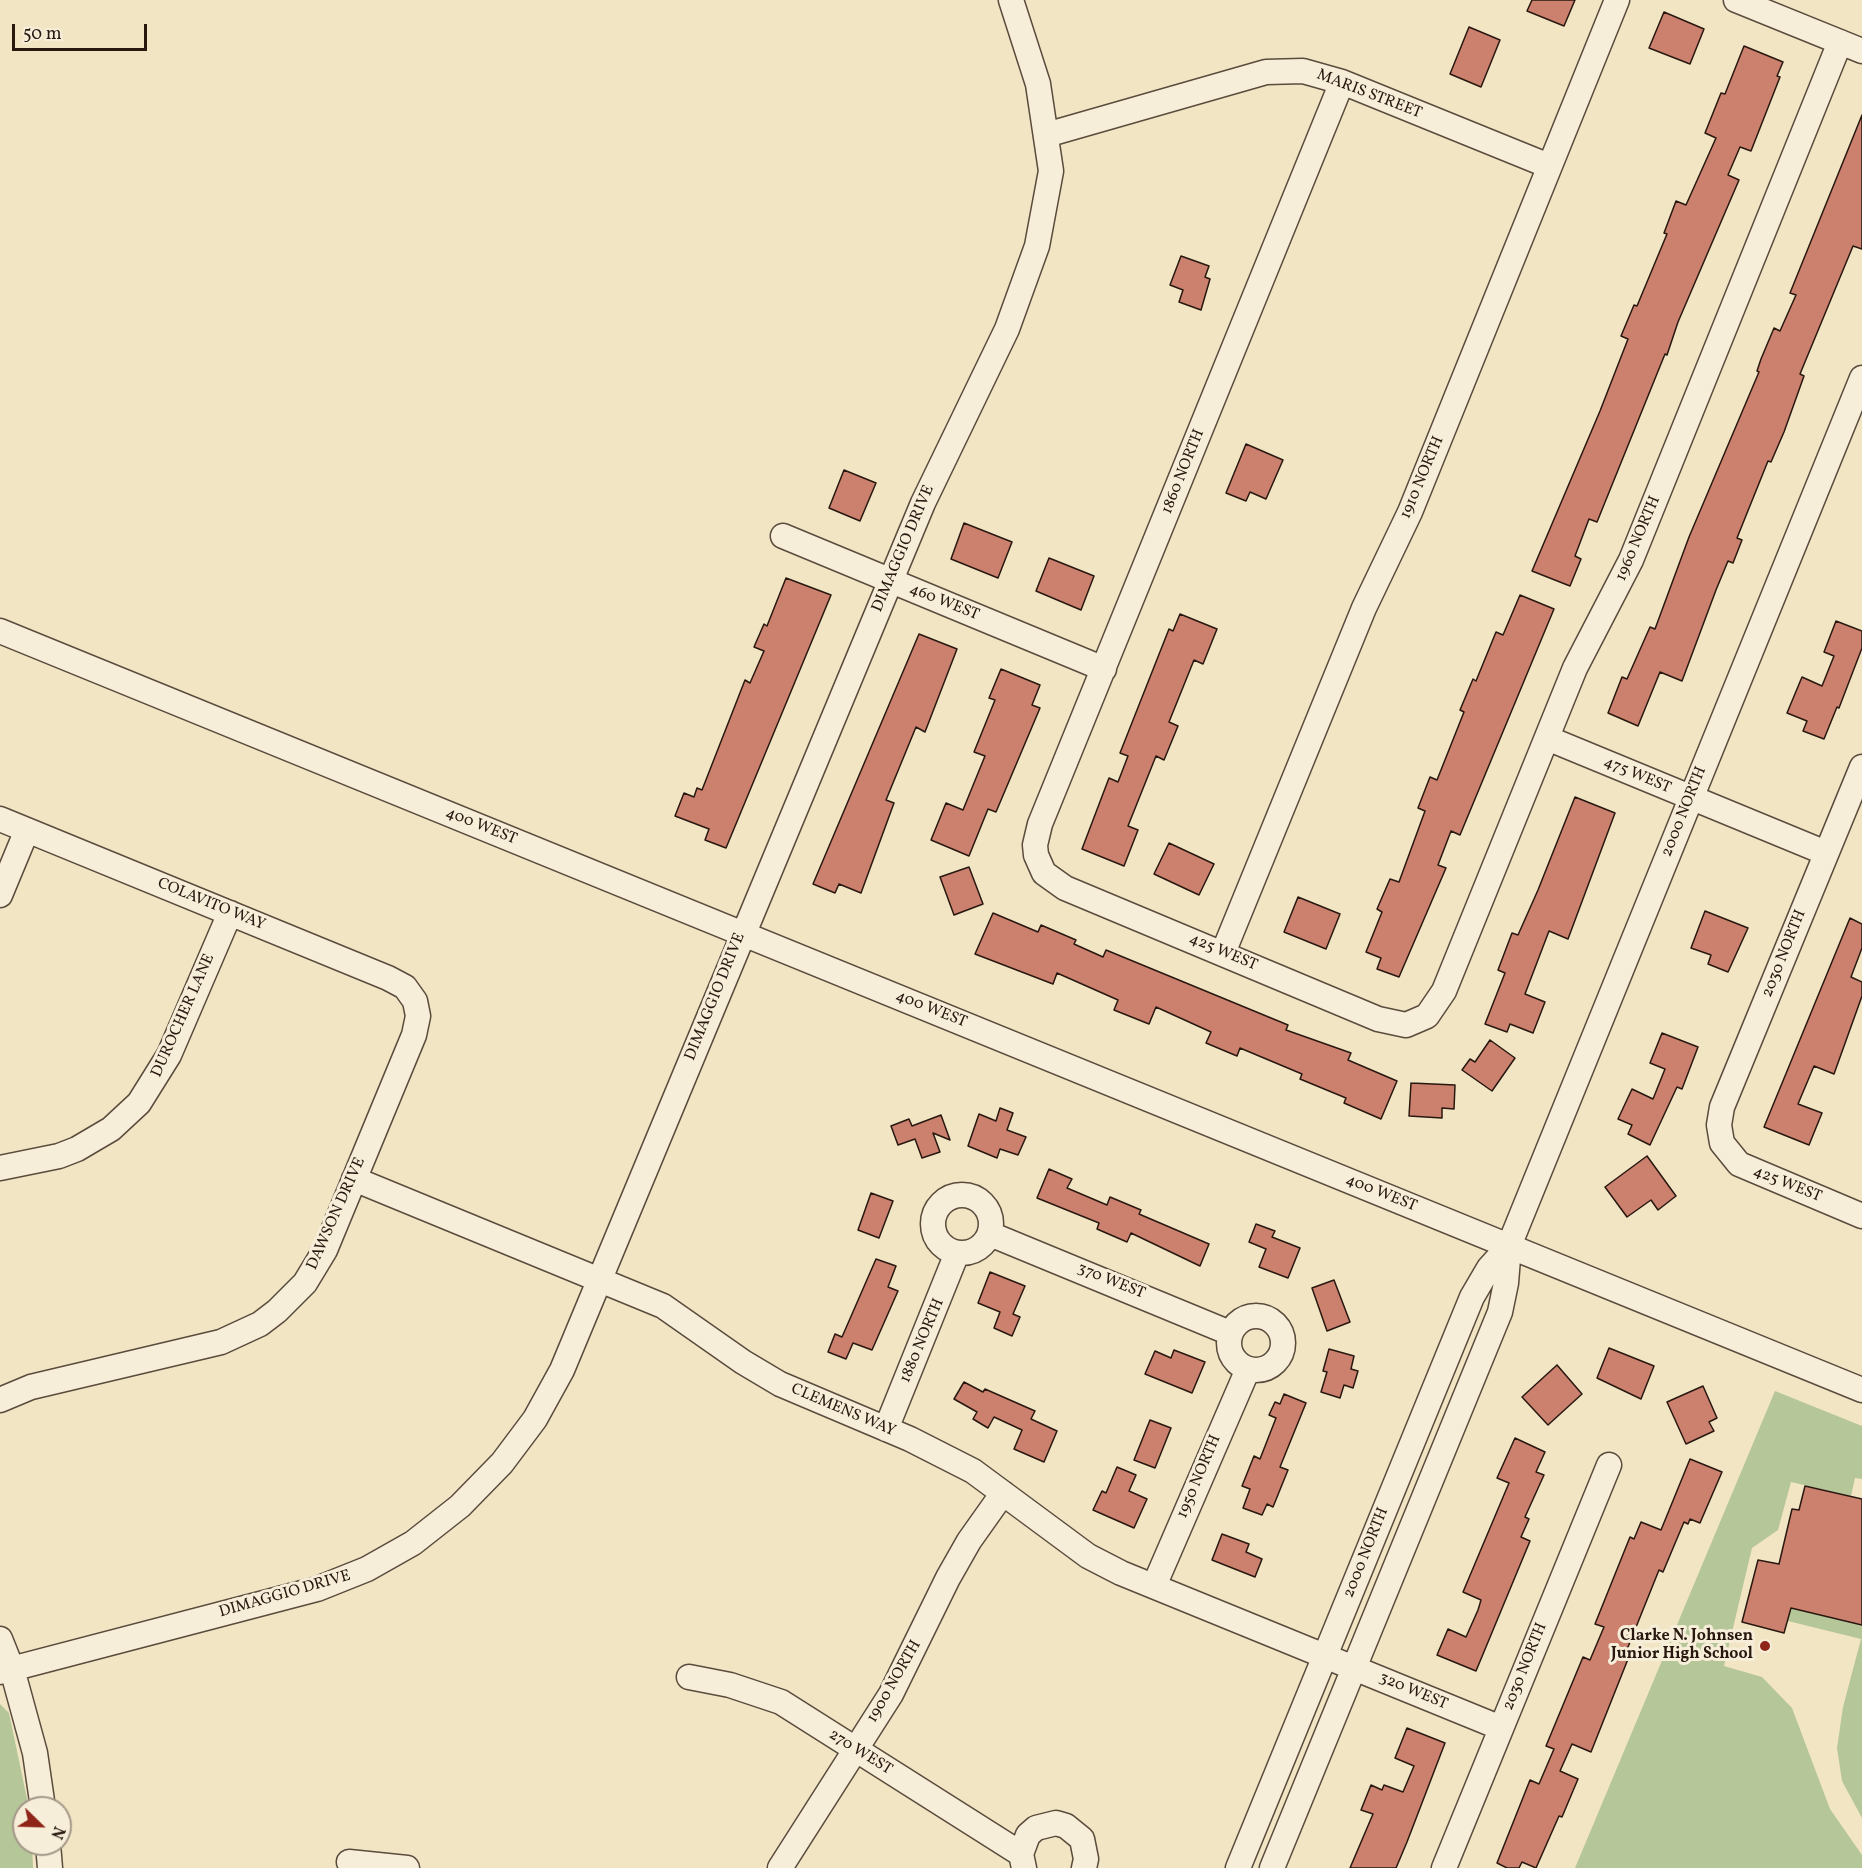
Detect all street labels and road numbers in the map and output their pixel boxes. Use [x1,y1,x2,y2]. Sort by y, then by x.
street label: MARIS STREET [1314,66,1424,124]
street label: 1860 NORTH [1158,427,1210,517]
street label: 1910 NORTH [1397,434,1449,522]
street label: DIMAGGIO DRIVE [869,483,939,615]
street label: 1960 NORTH [1612,494,1666,584]
street label: 460 WEST [906,580,982,626]
street label: 475 WEST [1600,753,1674,799]
street label: 2000 NORTH [1658,764,1712,860]
street label: 400 WEST [443,804,519,850]
street label: COLAVITO WAY [154,875,268,935]
street label: 2030 NORTH [1759,907,1811,1001]
street label: DIMAGGIO DRIVE [682,930,750,1064]
street label: 425 WEST [1186,930,1260,976]
street label: DUROCHER LANE [148,951,220,1081]
street label: 400 WEST [893,987,969,1033]
street label: DAWSON DRIVE [304,1155,370,1273]
street label: 425 WEST [1750,1163,1824,1207]
street label: 400 WEST [1343,1171,1419,1217]
street label: 370 WEST [1074,1260,1148,1304]
street label: 1880 NORTH [897,1296,949,1386]
street label: CLEMENS WAY [788,1380,898,1442]
street label: 1950 NORTH [1174,1432,1226,1522]
street label: 2000 NORTH [1340,1505,1394,1601]
street label: DIMAGGIO DRIVE [217,1567,353,1623]
street label: 2030 NORTH [1500,1620,1552,1714]
street label: 1900 NORTH [864,1637,926,1727]
street label: 320 WEST [1376,1669,1450,1715]
street label: 270 WEST [825,1726,895,1780]

